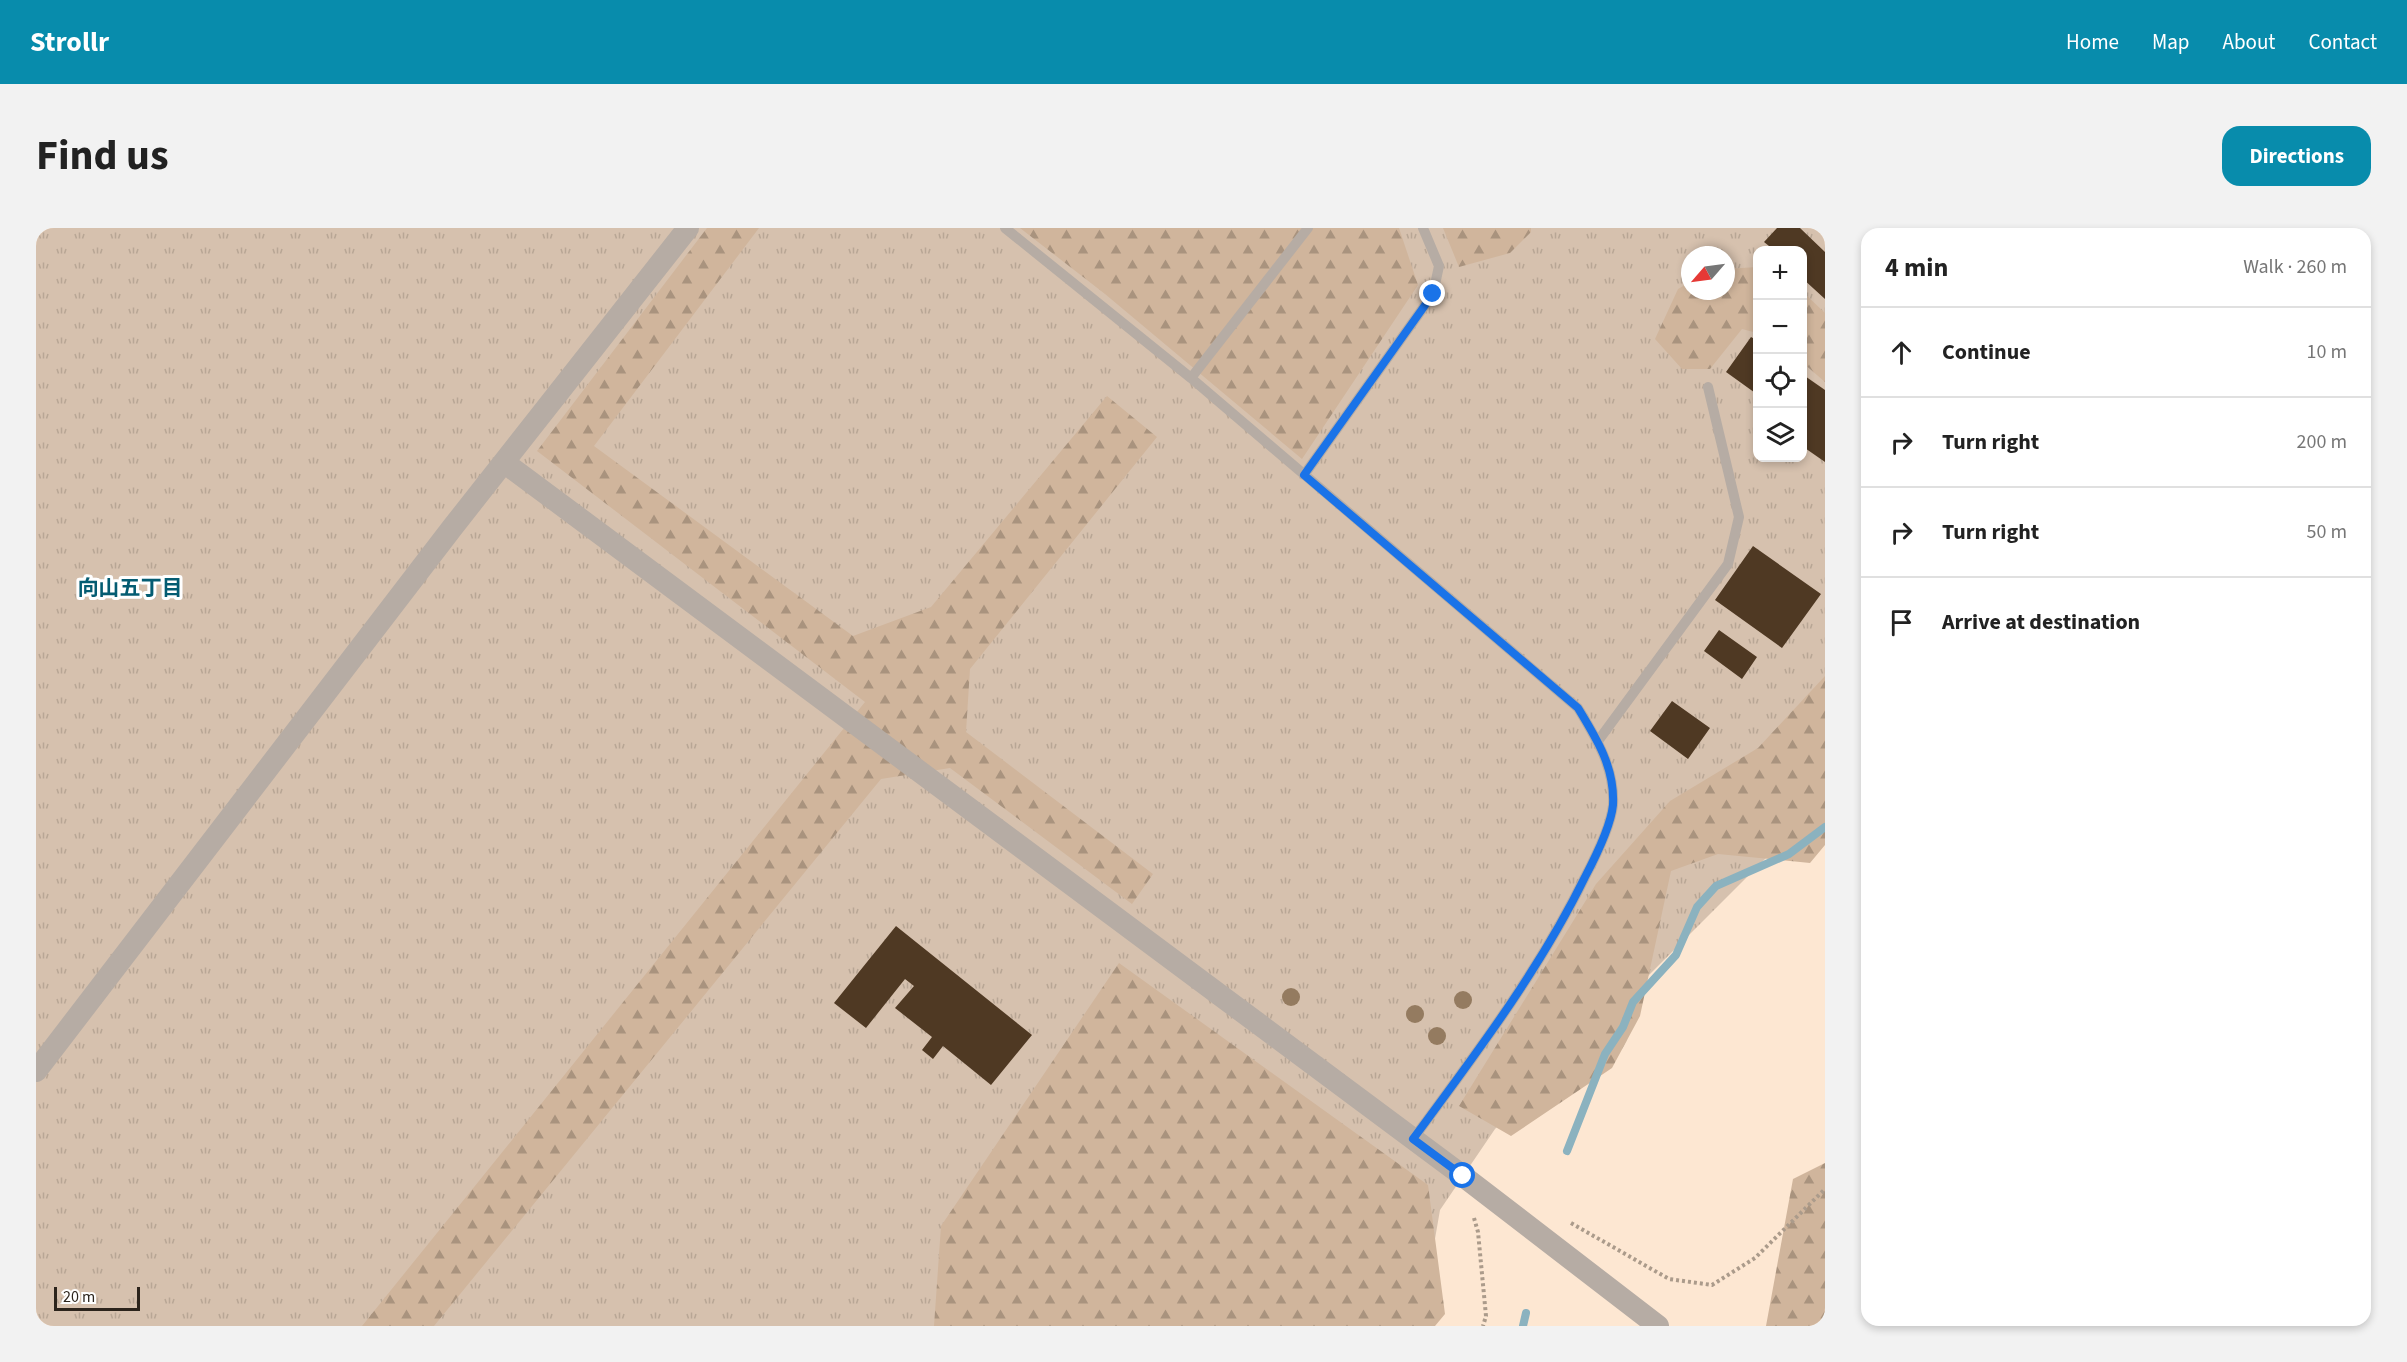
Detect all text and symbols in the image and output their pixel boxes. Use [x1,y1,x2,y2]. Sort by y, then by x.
text: Strollr [30,22,109,62]
text: Home [2066,27,2119,57]
text: Map [2152,27,2190,57]
text: About [2223,27,2275,57]
text: Contact [2308,27,2377,57]
text: Find us [36,126,169,186]
button: Directions [2222,126,2371,186]
north arrow [1681,246,1735,300]
map controls [1753,246,1807,462]
button: + [1753,246,1807,300]
text: 4 min [1885,249,1948,286]
text: Walk · 260 m [2243,253,2347,281]
route end [1419,280,1445,306]
button: − [1753,300,1807,354]
icon: ahead [1885,336,1918,369]
text: Continue [1942,336,2031,368]
text: 10 m [2307,338,2347,366]
button: locate [1753,354,1807,408]
button: layers [1753,408,1807,462]
icon: right [1885,426,1918,459]
text: Turn right [1942,426,2039,458]
text: 200 m [2297,428,2347,456]
icon: right [1885,516,1918,549]
text: Turn right [1942,516,2039,548]
text: 50 m [2307,518,2347,546]
district label: 向山五丁目 [78,573,183,603]
icon: arrive [1885,606,1918,639]
text: Arrive at destination [1942,606,2140,638]
route start [1449,1162,1475,1188]
scale bar [54,1284,140,1312]
text: 20 m [63,1286,95,1308]

